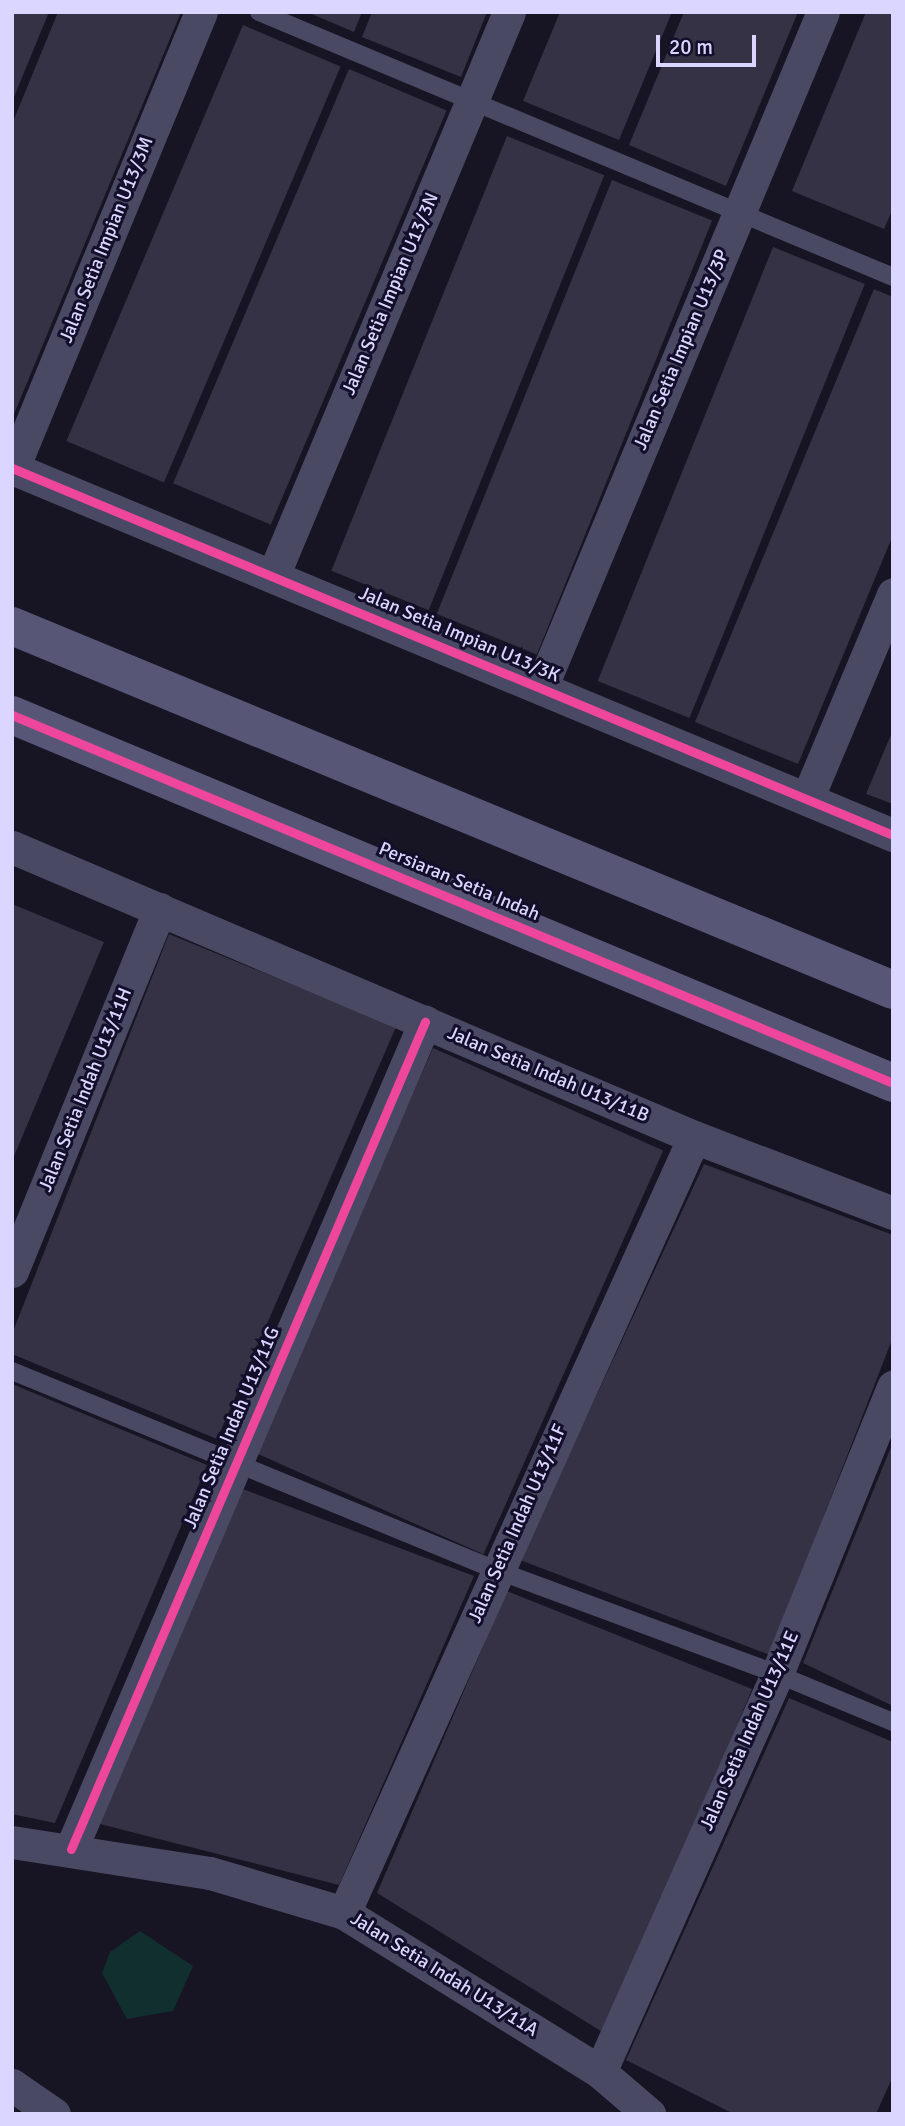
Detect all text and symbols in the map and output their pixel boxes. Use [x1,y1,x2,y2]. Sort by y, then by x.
scale bar [660,21,760,65]
text: 20 m [669,34,713,60]
street label: Jalan Setia Impian U13/3M [55,134,159,346]
street label: Jalan Setia Impian U13/3N [338,189,444,399]
street label: Jalan Setia Impian U13/3P [629,246,735,454]
street label: Jalan Setia Impian U13/3K [355,582,563,688]
street label: Persiaran Setia Indah [375,838,543,926]
street label: Jalan Setia Indah U13/11H [35,985,137,1195]
street label: Jalan Setia Indah U13/11B [444,1022,652,1128]
street label: Jalan Setia Indah U13/11G [179,1323,285,1533]
street label: Jalan Setia Indah U13/11F [464,1421,572,1627]
street label: Jalan Setia Indah U13/11E [696,1628,804,1834]
street label: Jalan Setia Indah U13/11A [346,1908,542,2042]

